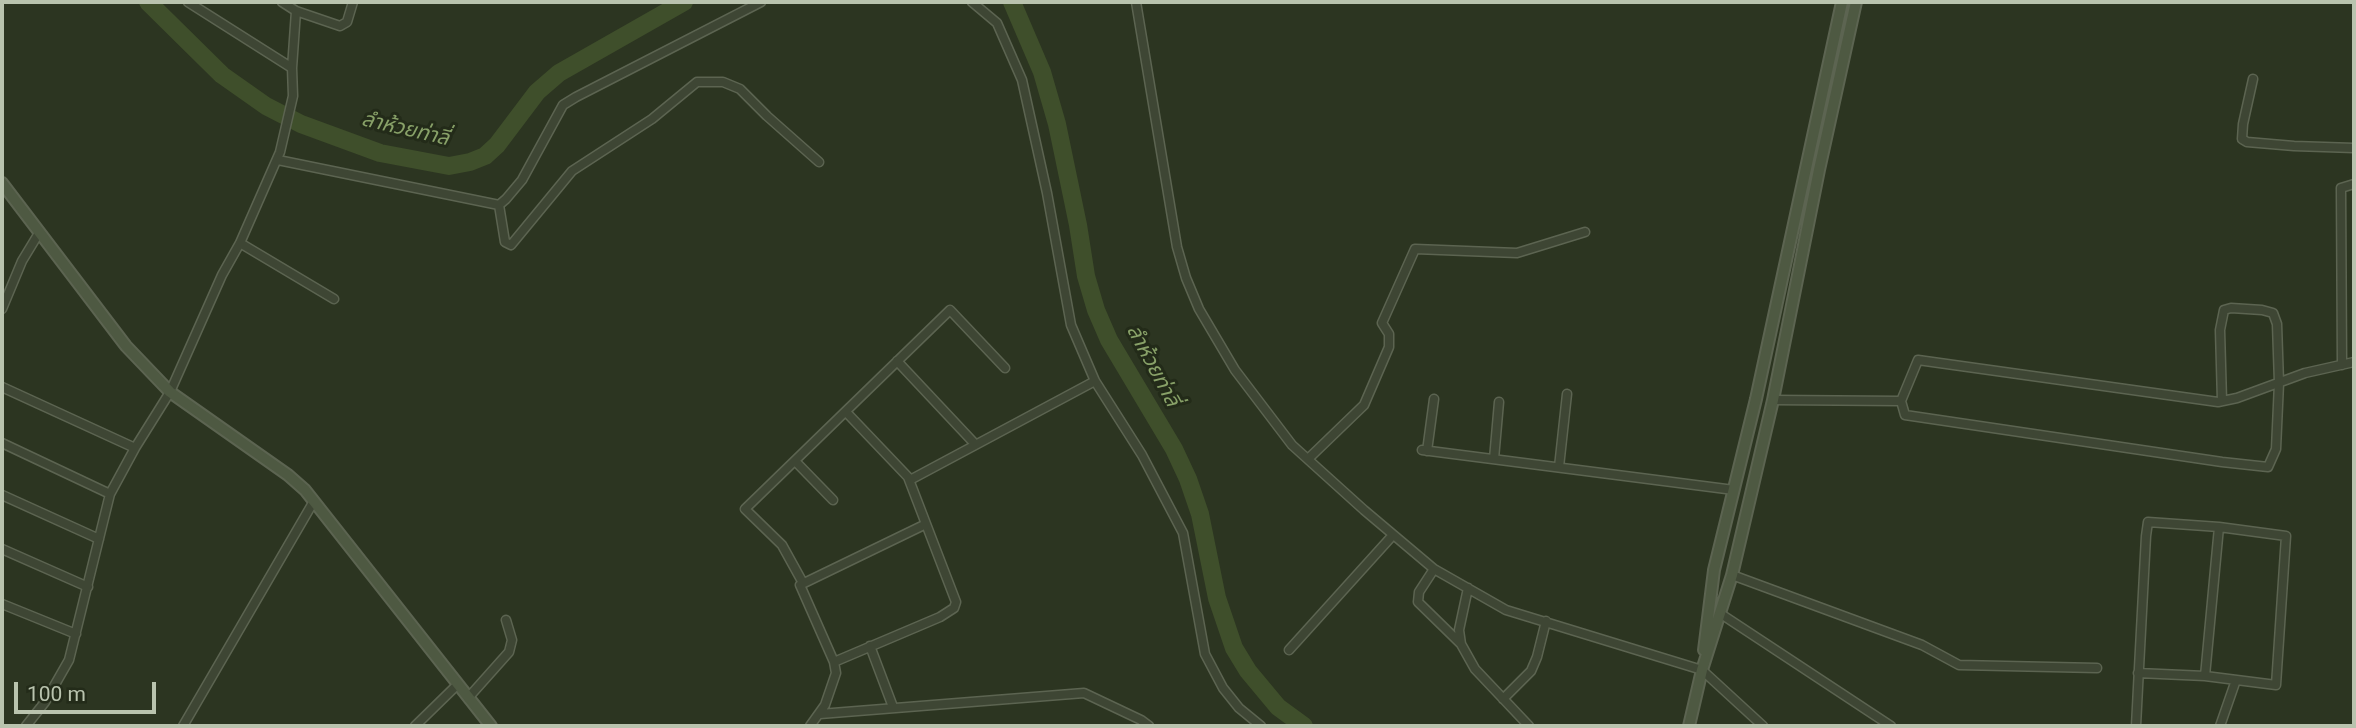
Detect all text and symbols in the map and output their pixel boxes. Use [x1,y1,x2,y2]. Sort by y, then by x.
water label: ลำห้วยท่าลี่ [359,108,451,152]
water label: ลำห้วยท่าลี่ [1120,321,1184,411]
scale bar [18,668,159,712]
text: 100 m [27,682,86,706]

